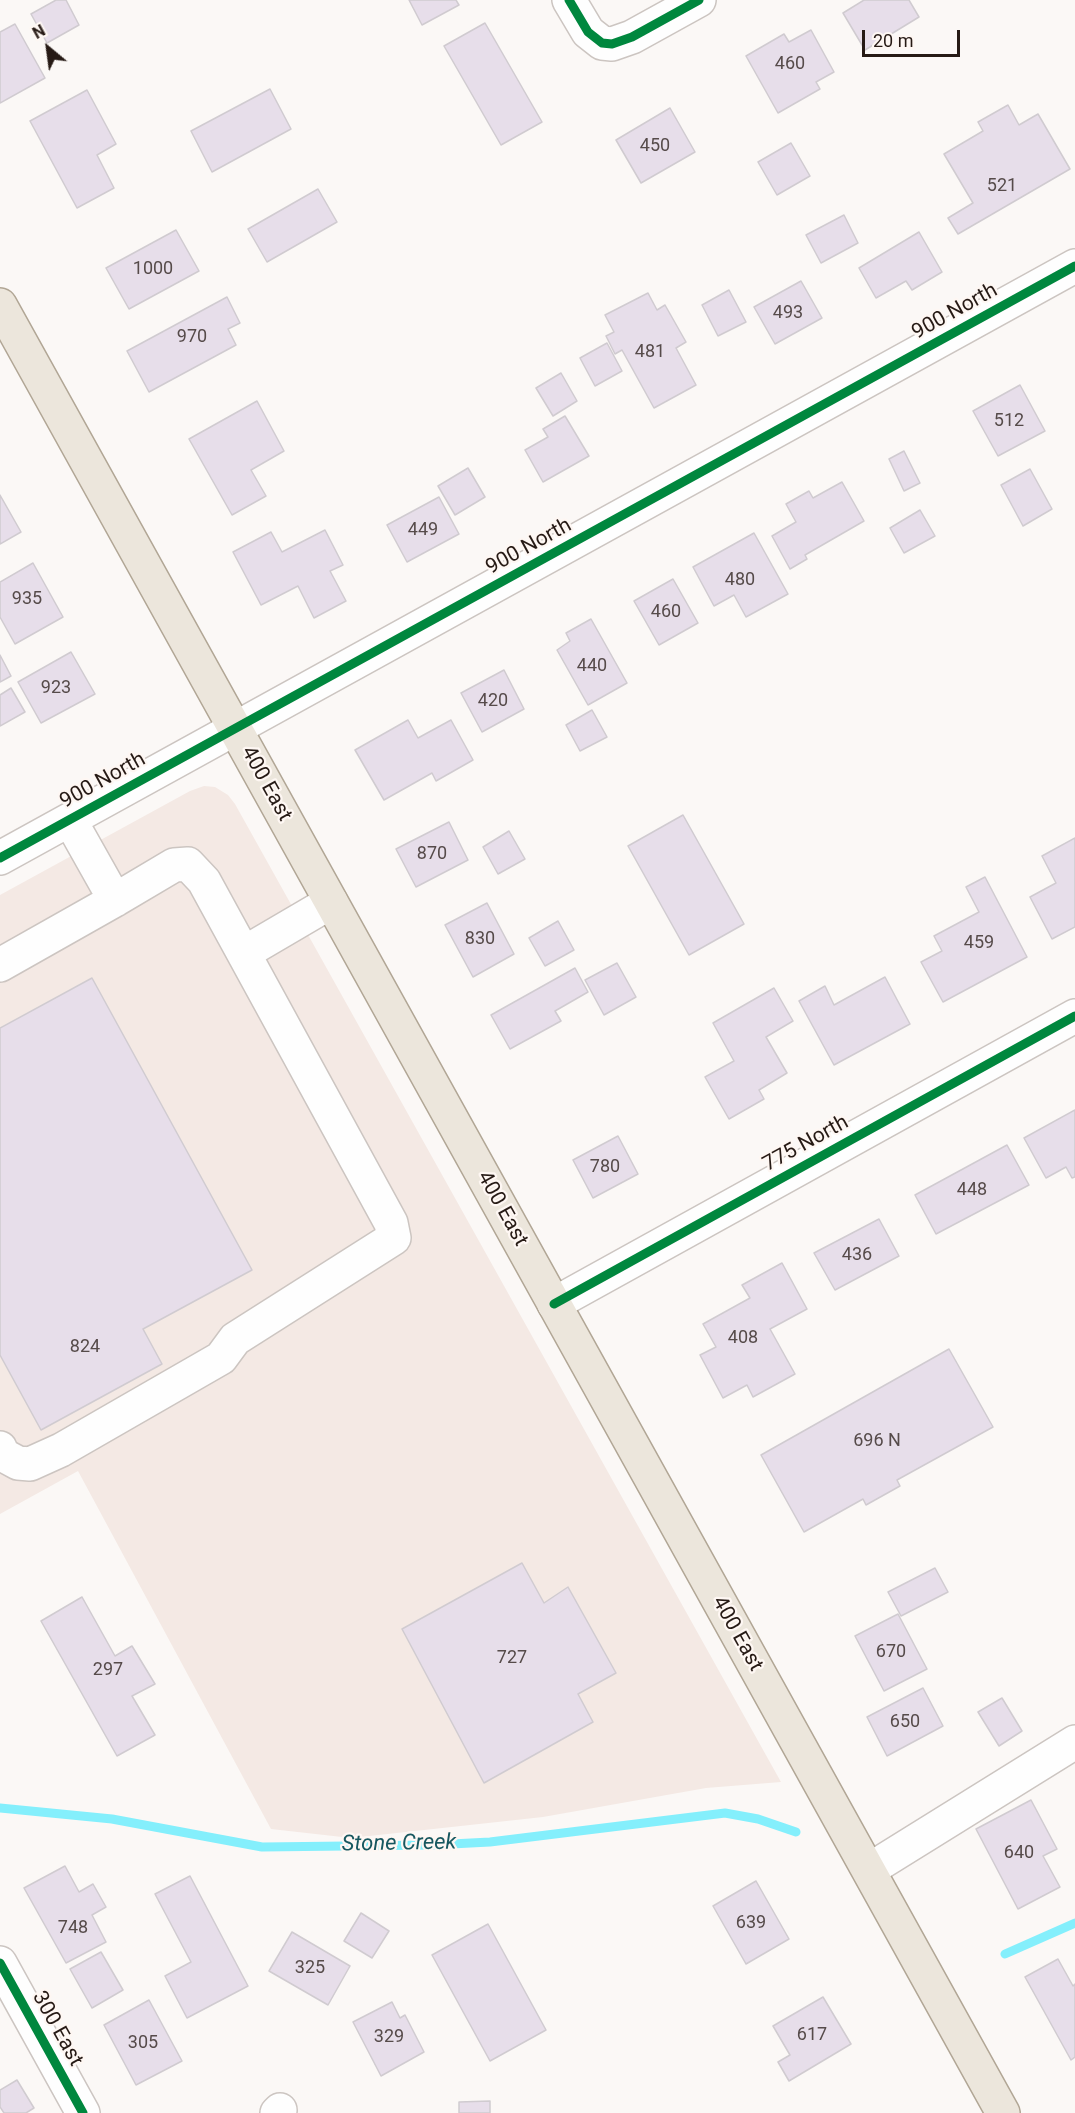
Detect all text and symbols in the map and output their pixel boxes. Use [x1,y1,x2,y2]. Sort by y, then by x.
north arrow [18,18,78,78]
scale bar [865,18,962,56]
text: N [29,21,49,43]
text: 20 m [873,30,913,51]
house number: 460 [775,53,805,75]
house number: 450 [640,135,670,157]
house number: 521 [987,175,1017,197]
house number: 1000 [133,258,173,280]
street label: 900 North [908,278,1002,346]
house number: 493 [773,302,803,324]
house number: 970 [177,326,207,348]
house number: 481 [635,341,665,363]
house number: 512 [994,410,1024,432]
street label: 900 North [482,513,576,581]
house number: 449 [408,519,438,541]
house number: 480 [725,569,755,591]
house number: 935 [12,588,42,610]
house number: 460 [651,601,681,623]
house number: 440 [577,655,607,677]
house number: 923 [41,677,71,699]
house number: 420 [478,690,508,712]
street label: 400 East [235,742,297,826]
street label: 900 North [56,747,150,815]
house number: 870 [417,843,447,865]
house number: 830 [465,928,495,950]
house number: 459 [964,932,994,954]
street label: 775 North [759,1110,853,1178]
house number: 780 [590,1156,620,1178]
street label: 400 East [471,1167,533,1251]
house number: 448 [957,1179,987,1201]
house number: 436 [842,1244,872,1266]
house number: 408 [728,1327,758,1349]
house number: 824 [70,1336,100,1358]
house number: 696 N [853,1430,901,1452]
street label: 400 East [706,1592,768,1676]
house number: 670 [876,1641,906,1663]
house number: 727 [497,1647,527,1669]
house number: 297 [93,1659,123,1681]
house number: 650 [890,1711,920,1733]
water label: Stone Creek [342,1830,456,1858]
house number: 640 [1004,1842,1034,1864]
house number: 639 [736,1912,766,1934]
house number: 748 [58,1917,88,1939]
house number: 325 [295,1957,325,1979]
street label: 300 East [26,1987,88,2071]
house number: 617 [797,2024,827,2046]
house number: 329 [374,2026,404,2048]
house number: 305 [128,2032,158,2054]

